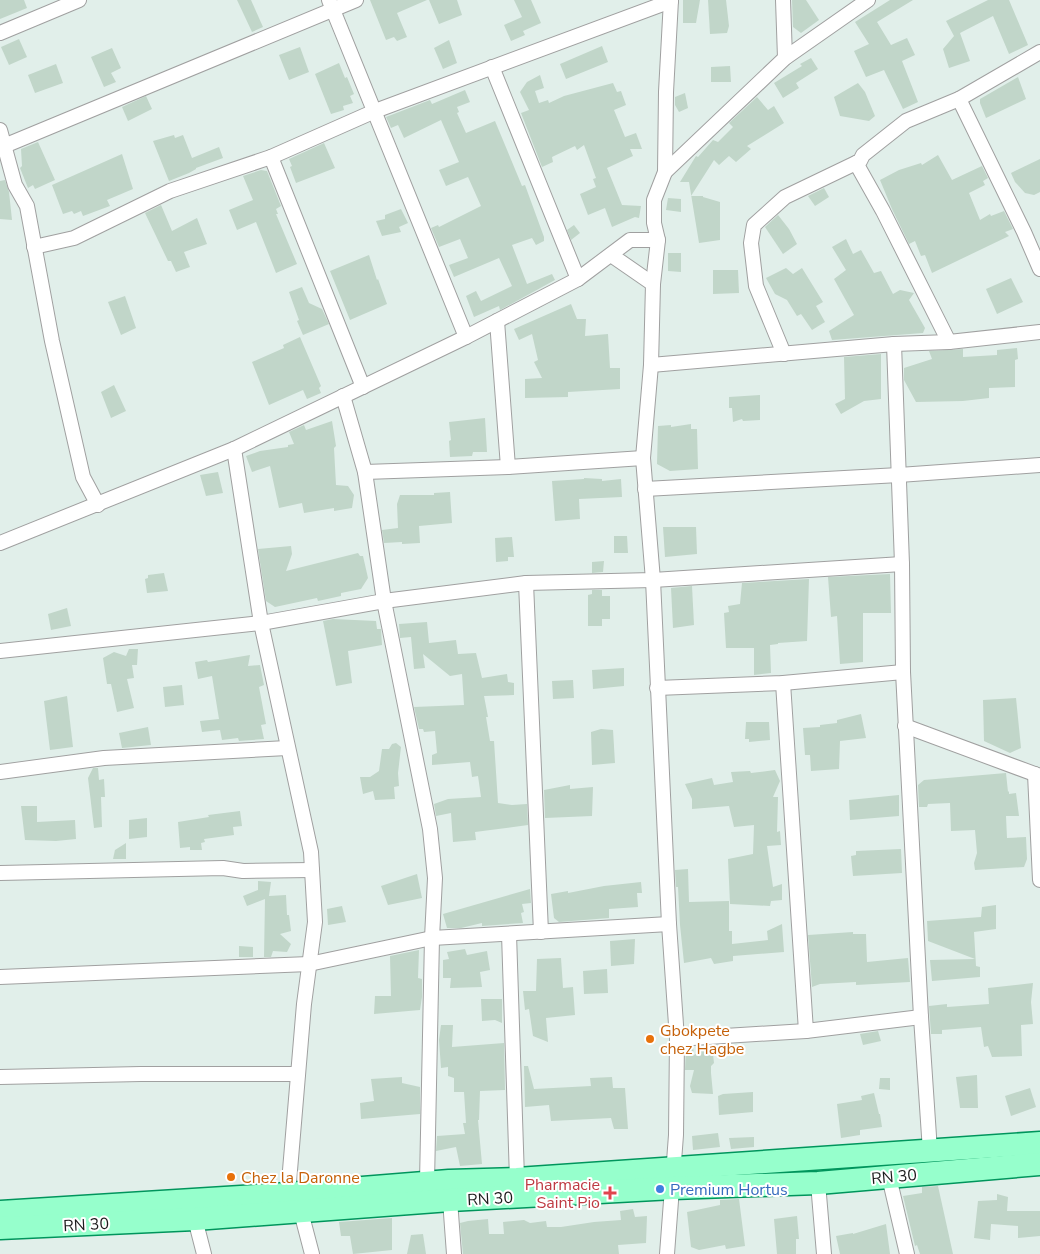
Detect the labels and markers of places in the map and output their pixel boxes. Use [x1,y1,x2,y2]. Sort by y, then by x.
place label: Gbokpete chez Hagbe [660,1020,744,1060]
marker: Gbokpete chez Hagbe [644,1033,656,1045]
place label: Chez la Daronne [241,1167,360,1189]
marker: Chez la Daronne [225,1171,237,1183]
place label: Pharmacie Saint Pio [525,1174,600,1214]
place label: Premium Hortus [670,1179,788,1201]
marker: Premium Hortus [654,1183,666,1195]
marker: Pharmacie Saint Pio [604,1187,616,1199]

